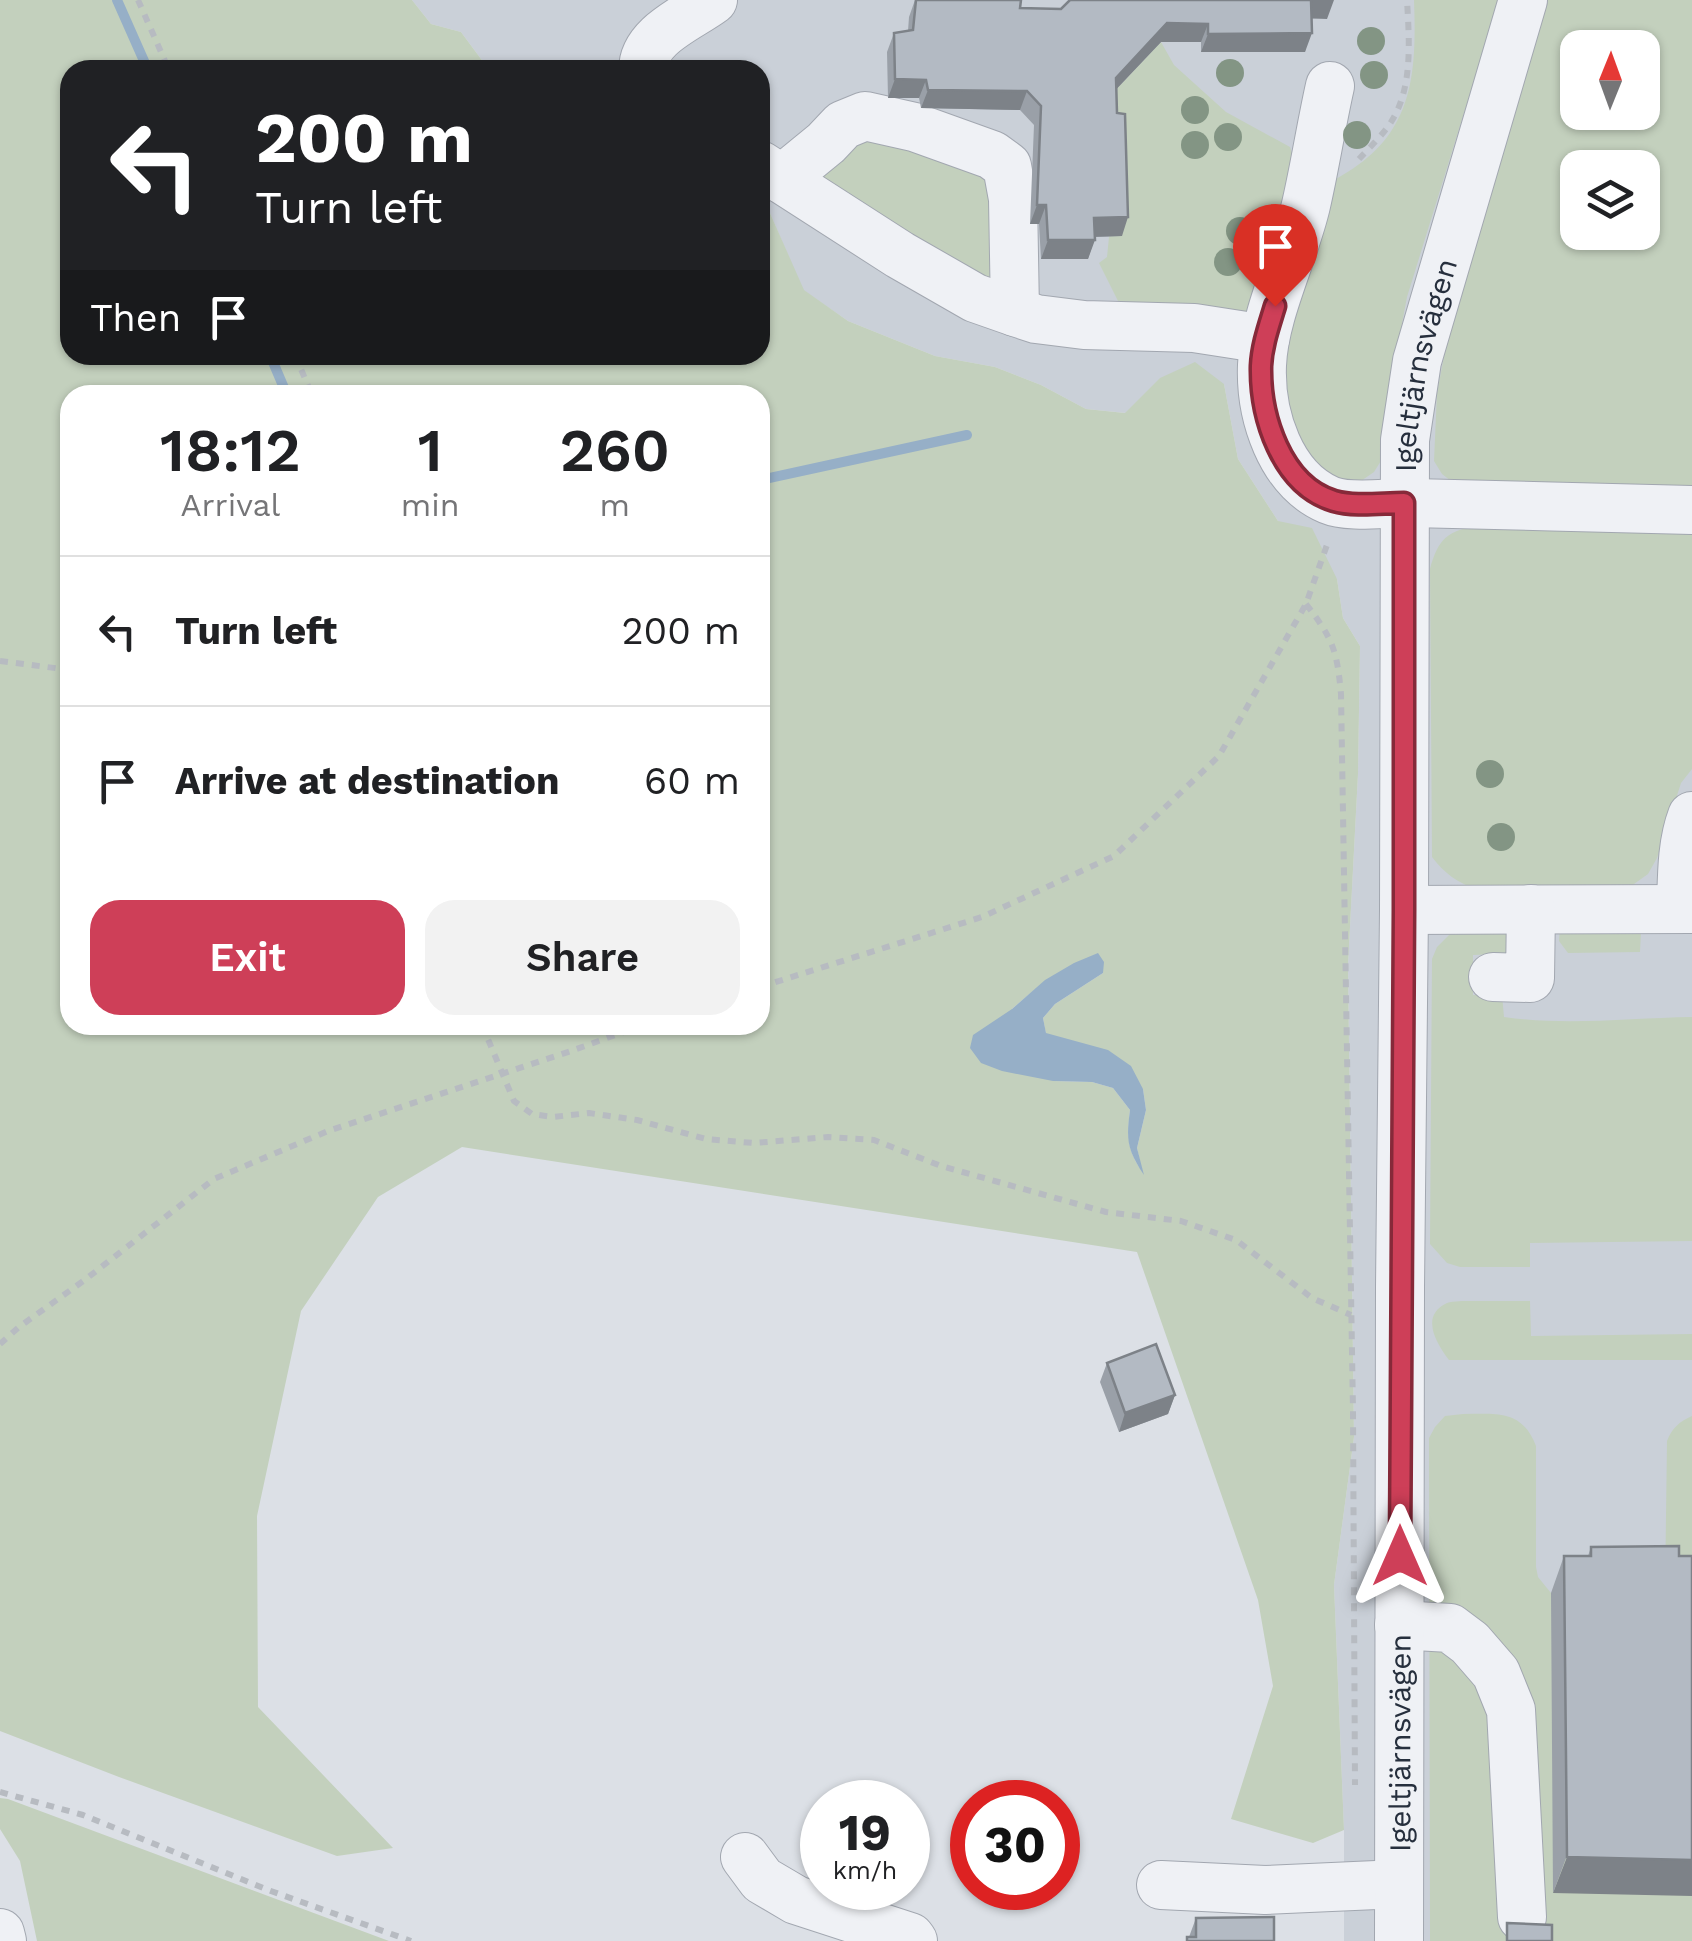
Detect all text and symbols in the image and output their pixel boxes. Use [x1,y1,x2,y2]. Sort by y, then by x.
north arrow [1560,30,1660,130]
map controls [1560,30,1660,250]
text: 200 m [255,97,473,179]
icon: left [90,100,220,230]
button: layers [1560,150,1660,250]
text: Turn left [255,181,442,234]
pin [1233,204,1318,307]
icon: arrive [1248,219,1303,274]
street label: Igeltjärnsvägen [1387,254,1464,472]
icon: arrive [201,290,256,345]
text: Then [90,296,181,340]
text: 18:12 [160,415,301,486]
text: 1 [418,415,443,486]
text: 260 [560,415,670,486]
text: Arrival [180,486,280,524]
text: min [401,486,460,524]
text: m [600,486,630,524]
icon: left [90,604,145,659]
text: Turn left [175,609,337,653]
text: 200 m [621,609,740,653]
icon: arrive [90,754,145,809]
text: Arrive at destination [175,759,560,803]
text: 60 m [644,759,740,803]
button: Exit [90,900,405,1015]
button: Share [425,900,740,1015]
position arrow [1348,1504,1452,1608]
street label: Igeltjärnsvägen [1382,1634,1417,1852]
speed limit sign: 30 [950,1780,1080,1910]
text: 19 [839,1803,891,1862]
text: km/h [833,1856,897,1885]

